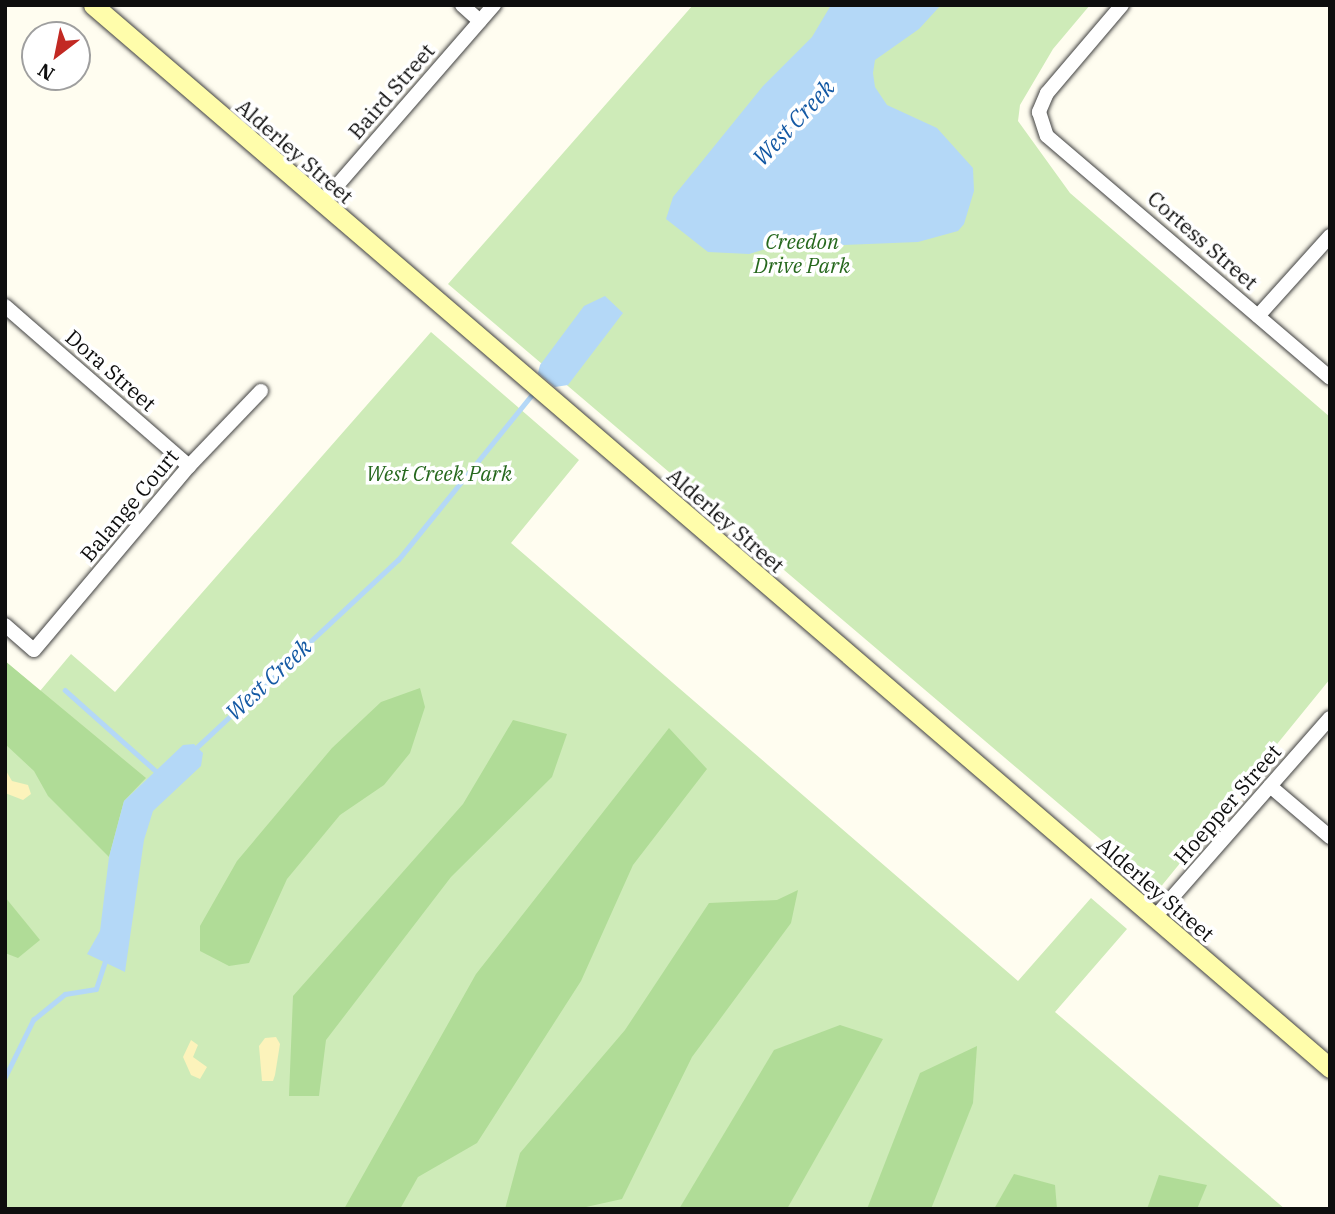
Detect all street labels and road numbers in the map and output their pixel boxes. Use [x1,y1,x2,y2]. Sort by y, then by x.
street label: Baird Street [343,38,439,144]
street label: Alderley Street [232,93,358,209]
street label: Cortess Street [1143,185,1263,295]
street label: Dora Street [61,324,161,416]
street label: Balange Court [75,444,183,566]
street label: Alderley Street [663,462,789,578]
street label: Hoepper Street [1168,739,1286,869]
street label: Alderley Street [1093,831,1219,947]

